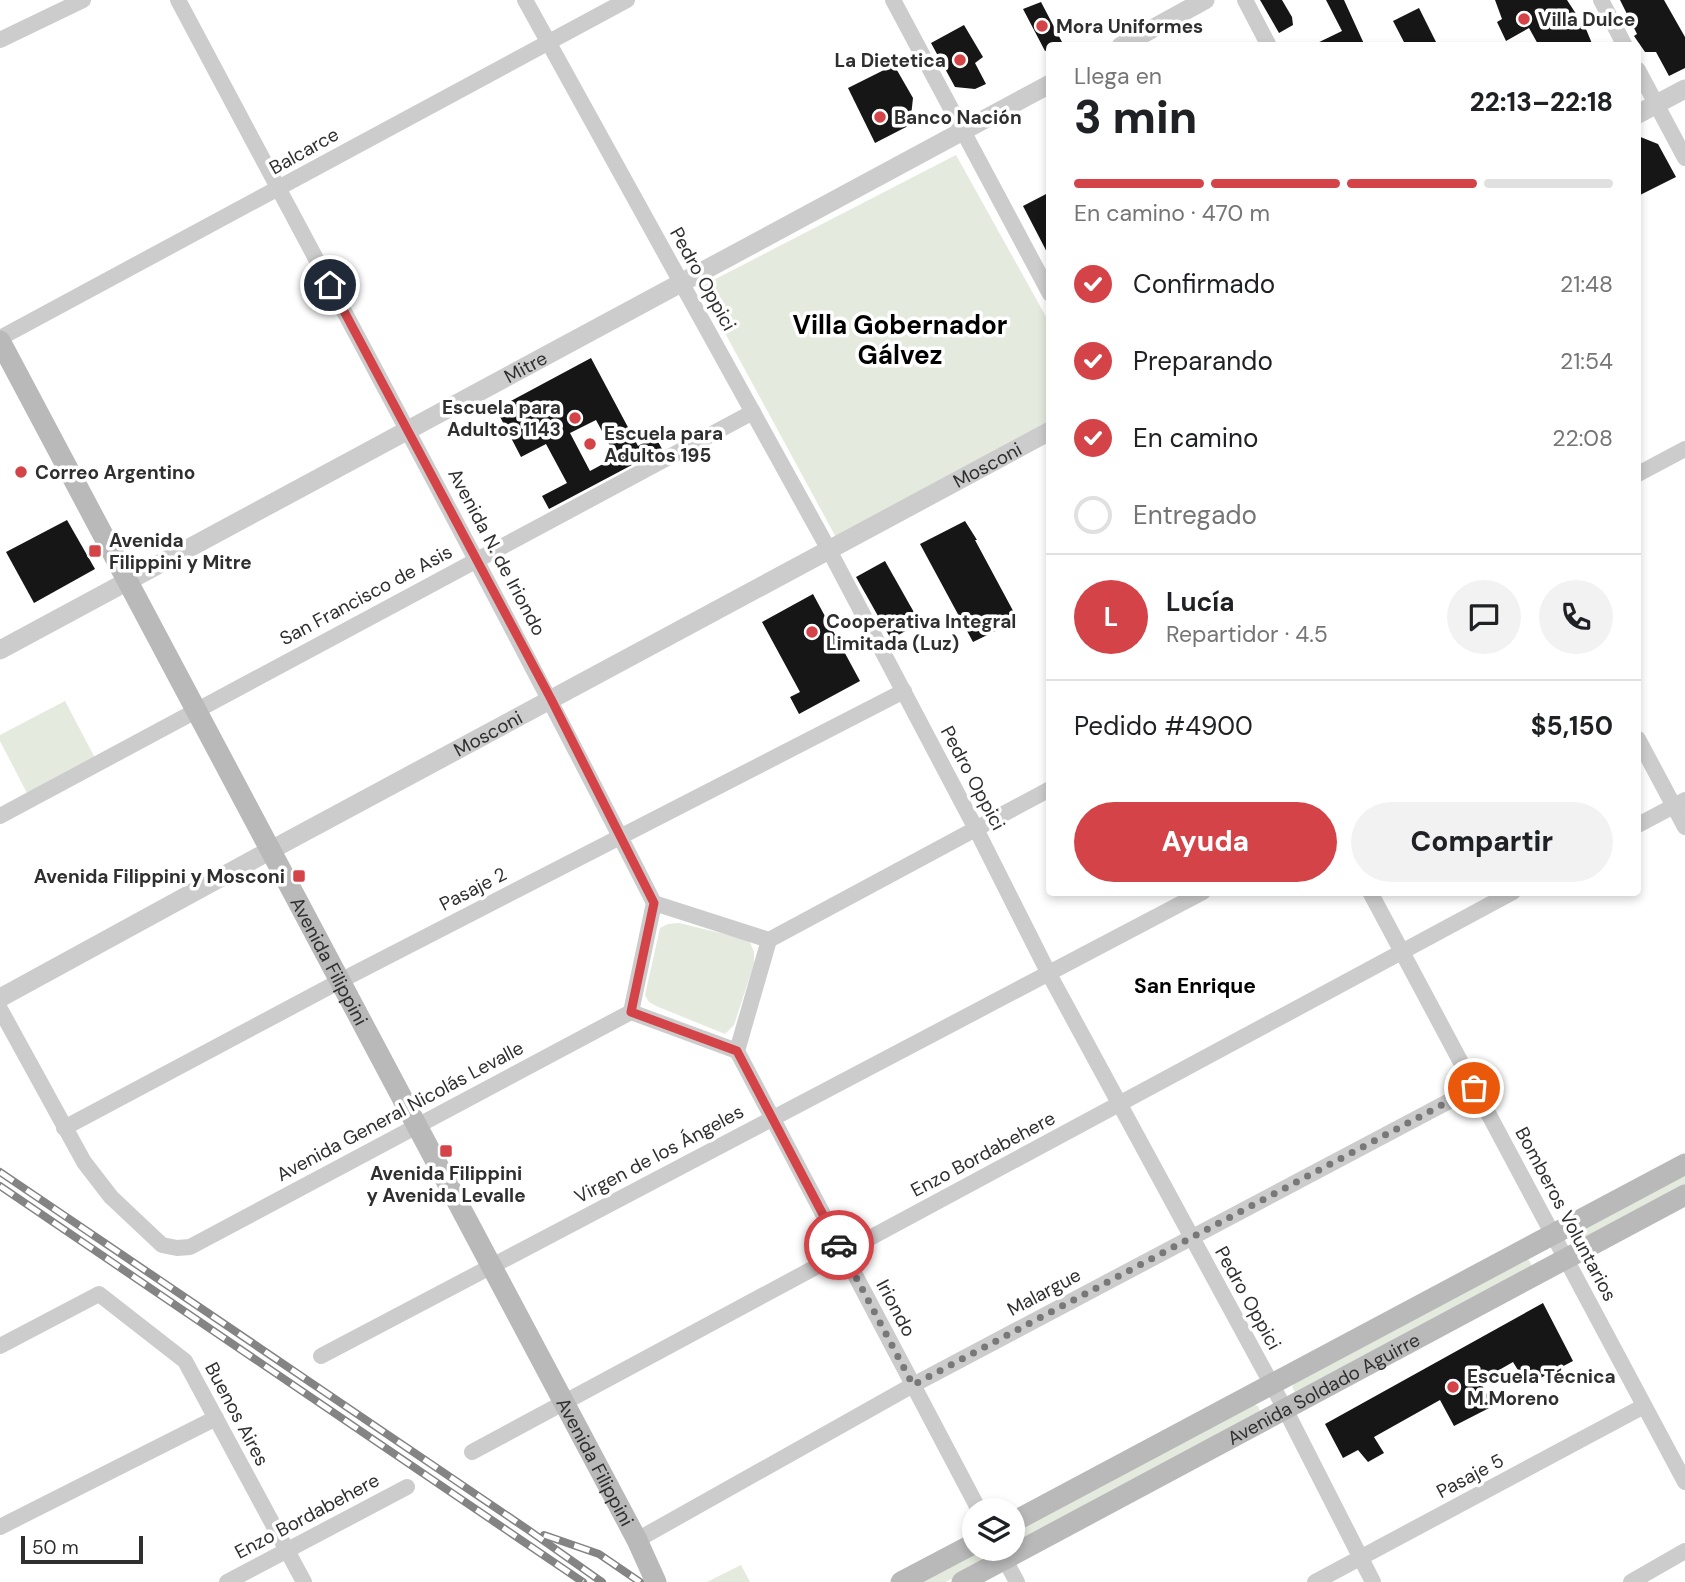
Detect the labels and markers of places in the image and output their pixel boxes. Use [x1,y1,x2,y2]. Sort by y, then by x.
place label: Villa Dulce [1538,7,1636,32]
marker: Villa Dulce [1516,11,1532,27]
place label: Mora Uniformes [1056,14,1203,39]
marker: Mora Uniformes [1034,18,1050,34]
place label: La Dietetica [834,48,946,73]
marker: La Dietetica [952,52,968,68]
place label: Banco Nación [894,105,1022,130]
marker: Banco Nación [872,109,888,125]
pin [300,255,360,315]
place label: Escuela para Adultos 1143 [442,395,561,442]
marker: Escuela para Adultos 1143 [567,410,583,426]
place label: Escuela para Adultos 195 [604,421,723,468]
marker: Escuela para Adultos 195 [582,436,598,452]
place label: Correo Argentino [35,460,195,485]
marker: Correo Argentino [13,464,29,480]
place label: Avenida Filippini y Mitre [109,528,252,575]
marker: Avenida Filippini y Mitre [87,543,103,559]
place label: Cooperativa Integral Limitada (Luz) [826,609,1016,656]
marker: Cooperativa Integral Limitada (Luz) [804,624,820,640]
place label: Avenida Filippini y Mosconi [34,864,285,889]
marker: Avenida Filippini y Mosconi [291,868,307,884]
pin [1444,1058,1504,1118]
marker: Avenida Filippini y Avenida Levalle [438,1143,454,1159]
place label: Avenida Filippini y Avenida Levalle [366,1161,526,1208]
place label: Escuela Técnica M.Moreno [1467,1364,1616,1411]
marker: Escuela Técnica M.Moreno [1445,1379,1461,1395]

